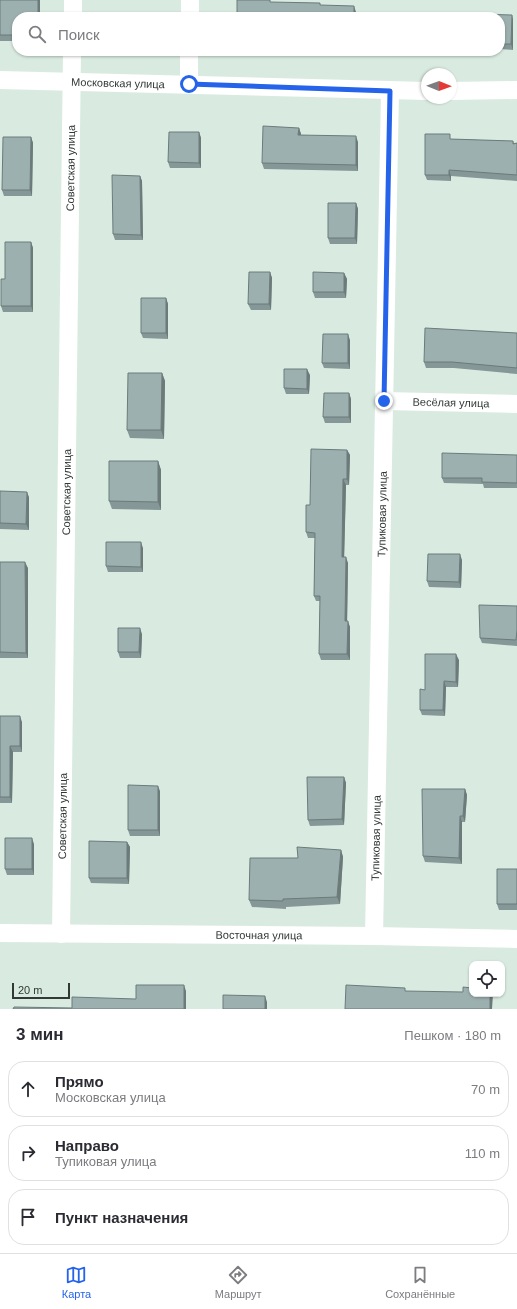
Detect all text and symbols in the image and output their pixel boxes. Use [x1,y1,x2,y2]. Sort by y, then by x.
search box [12,12,505,56]
icon: search [26,23,48,45]
text: Поиск [58,26,100,43]
north arrow [421,68,457,104]
route start [180,75,198,93]
street label: Московская улица [71,76,166,90]
street label: Советская улица [64,124,77,211]
route end [375,392,393,410]
street label: Весёлая улица [412,396,490,409]
street label: Советская улица [60,448,73,535]
street label: Тупиковая улица [375,470,389,557]
street label: Советская улица [56,772,69,859]
street label: Тупиковая улица [369,794,383,881]
street label: Восточная улица [215,929,303,941]
map controls [469,961,505,997]
button: locate [469,961,505,997]
scale bar [12,981,70,1000]
text: 20 m [18,984,42,996]
text: 3 мин [16,1025,63,1044]
text: Пешком · 180 m [404,1028,501,1043]
text: Прямо [55,1073,104,1090]
icon: ahead [17,1078,39,1100]
text: 70 m [471,1082,500,1097]
text: Московская улица [55,1090,166,1105]
text: Направо [55,1137,119,1154]
icon: right [17,1142,39,1164]
text: 110 m [465,1146,500,1161]
text: Тупиковая улица [55,1154,156,1169]
icon: arrive [17,1206,39,1228]
text: Пункт назначения [55,1209,188,1226]
tab: Карта [62,1264,91,1300]
tab: Маршрут [215,1264,262,1300]
tab: Сохранённые [385,1264,455,1300]

